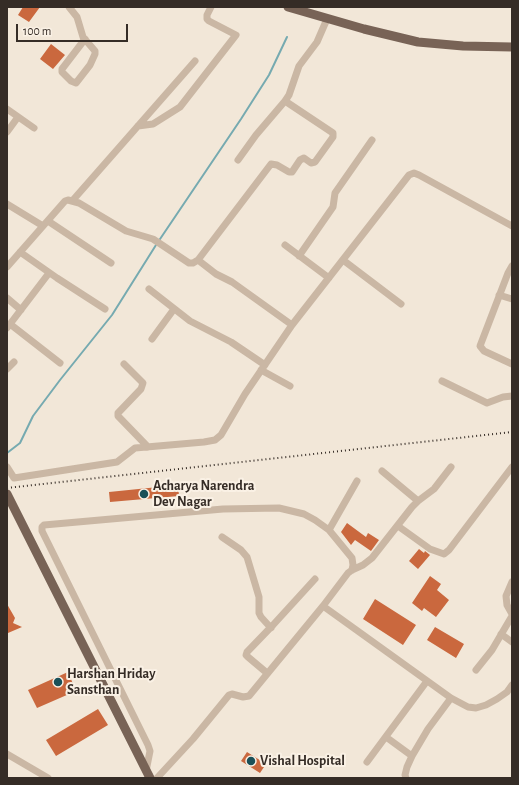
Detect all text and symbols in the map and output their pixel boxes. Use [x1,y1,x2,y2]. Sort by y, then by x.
scale bar [18,16,130,42]
text: 100 m [23,25,51,37]
place label: Acharya Narendra Dev Nagar [153,478,254,510]
marker: Acharya Narendra Dev Nagar [138,488,150,500]
place label: Harshan Hriday Sansthan [67,666,155,698]
marker: Harshan Hriday Sansthan [52,676,64,688]
place label: Vishal Hospital [260,753,345,769]
marker: Vishal Hospital [245,755,257,767]

